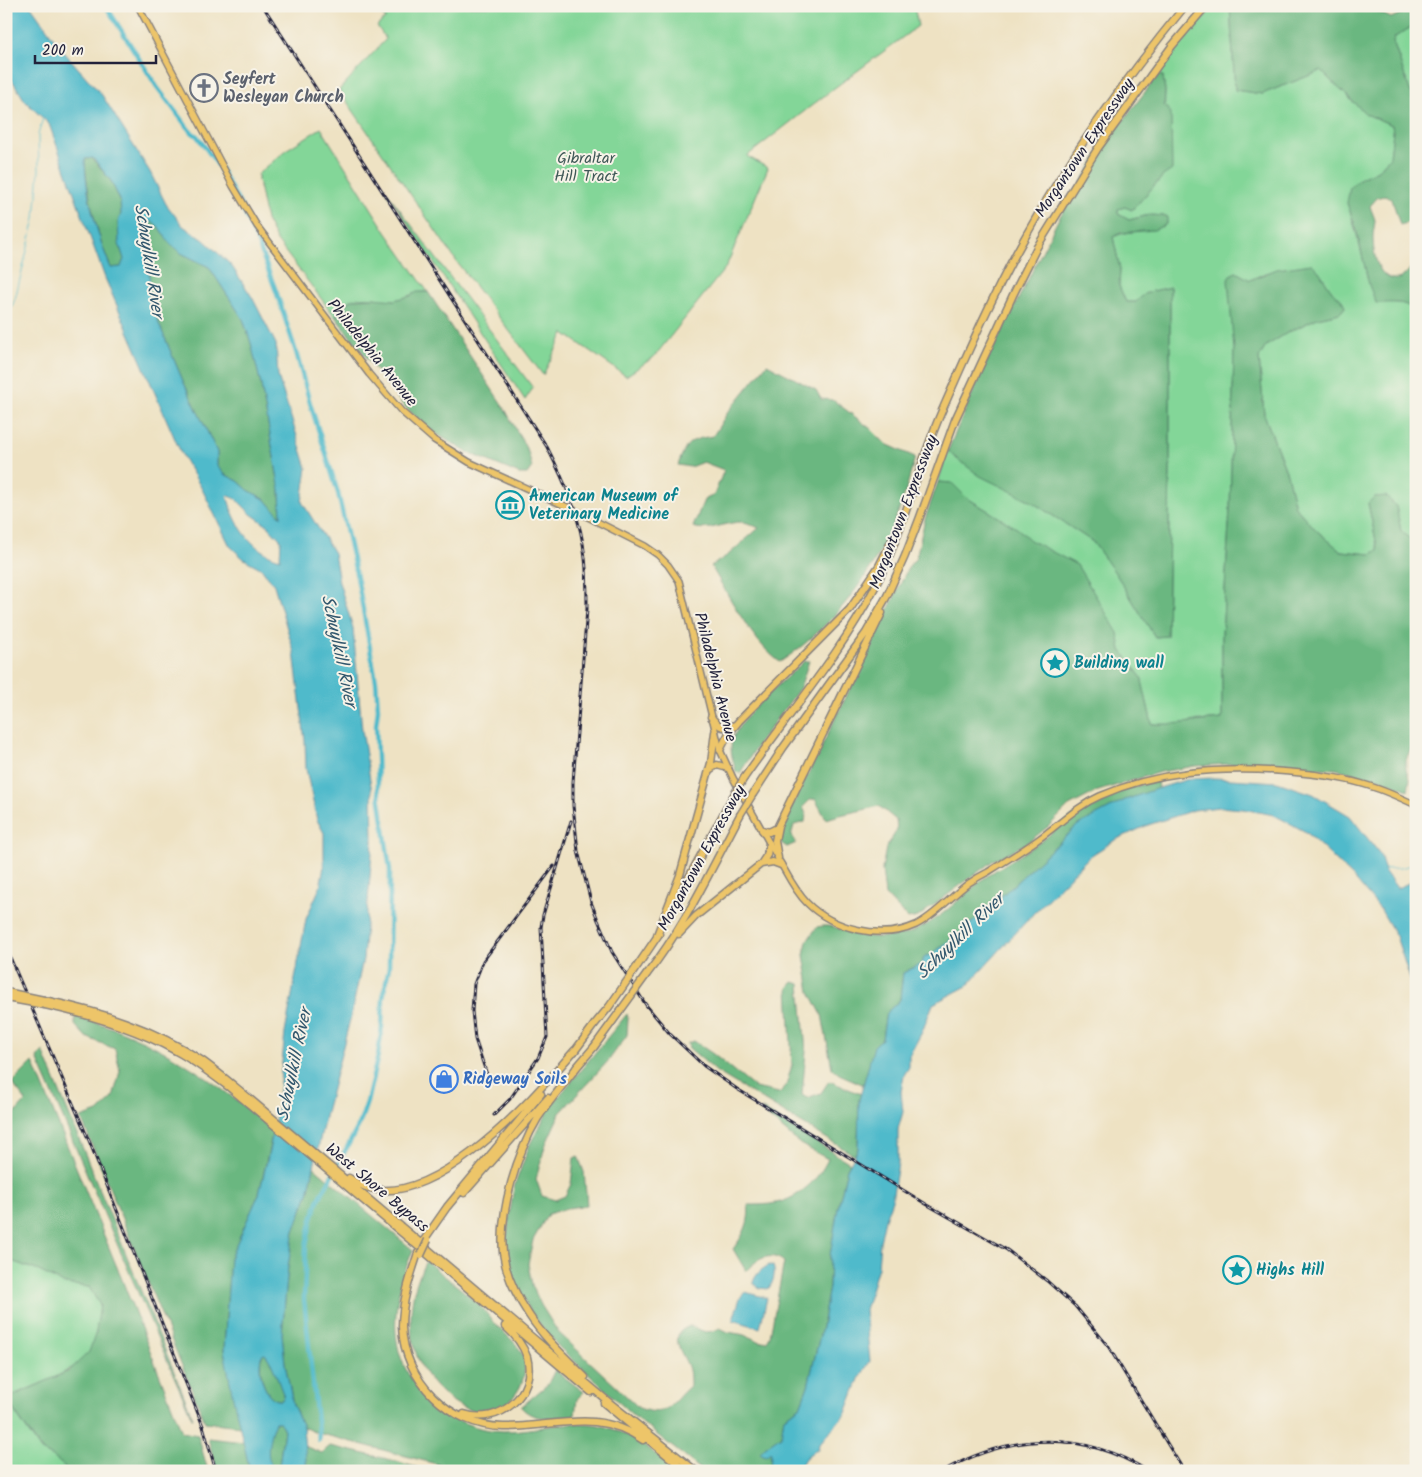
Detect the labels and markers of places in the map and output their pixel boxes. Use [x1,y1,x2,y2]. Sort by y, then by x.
place label: Seyfert Wesleyan Church [223,67,344,110]
church icon: Seyfert Wesleyan Church [189,73,219,103]
place label: American Museum of Veterinary Medicine [529,484,679,527]
museum icon: American Museum of Veterinary Medicine [495,490,525,520]
place icon: Building wall [1040,648,1070,678]
place label: Building wall [1074,651,1164,676]
shop icon: Ridgeway Soils [429,1064,459,1094]
place label: Ridgeway Soils [463,1067,567,1092]
place icon: Highs Hill [1222,1255,1252,1285]
place label: Highs Hill [1256,1258,1325,1283]

